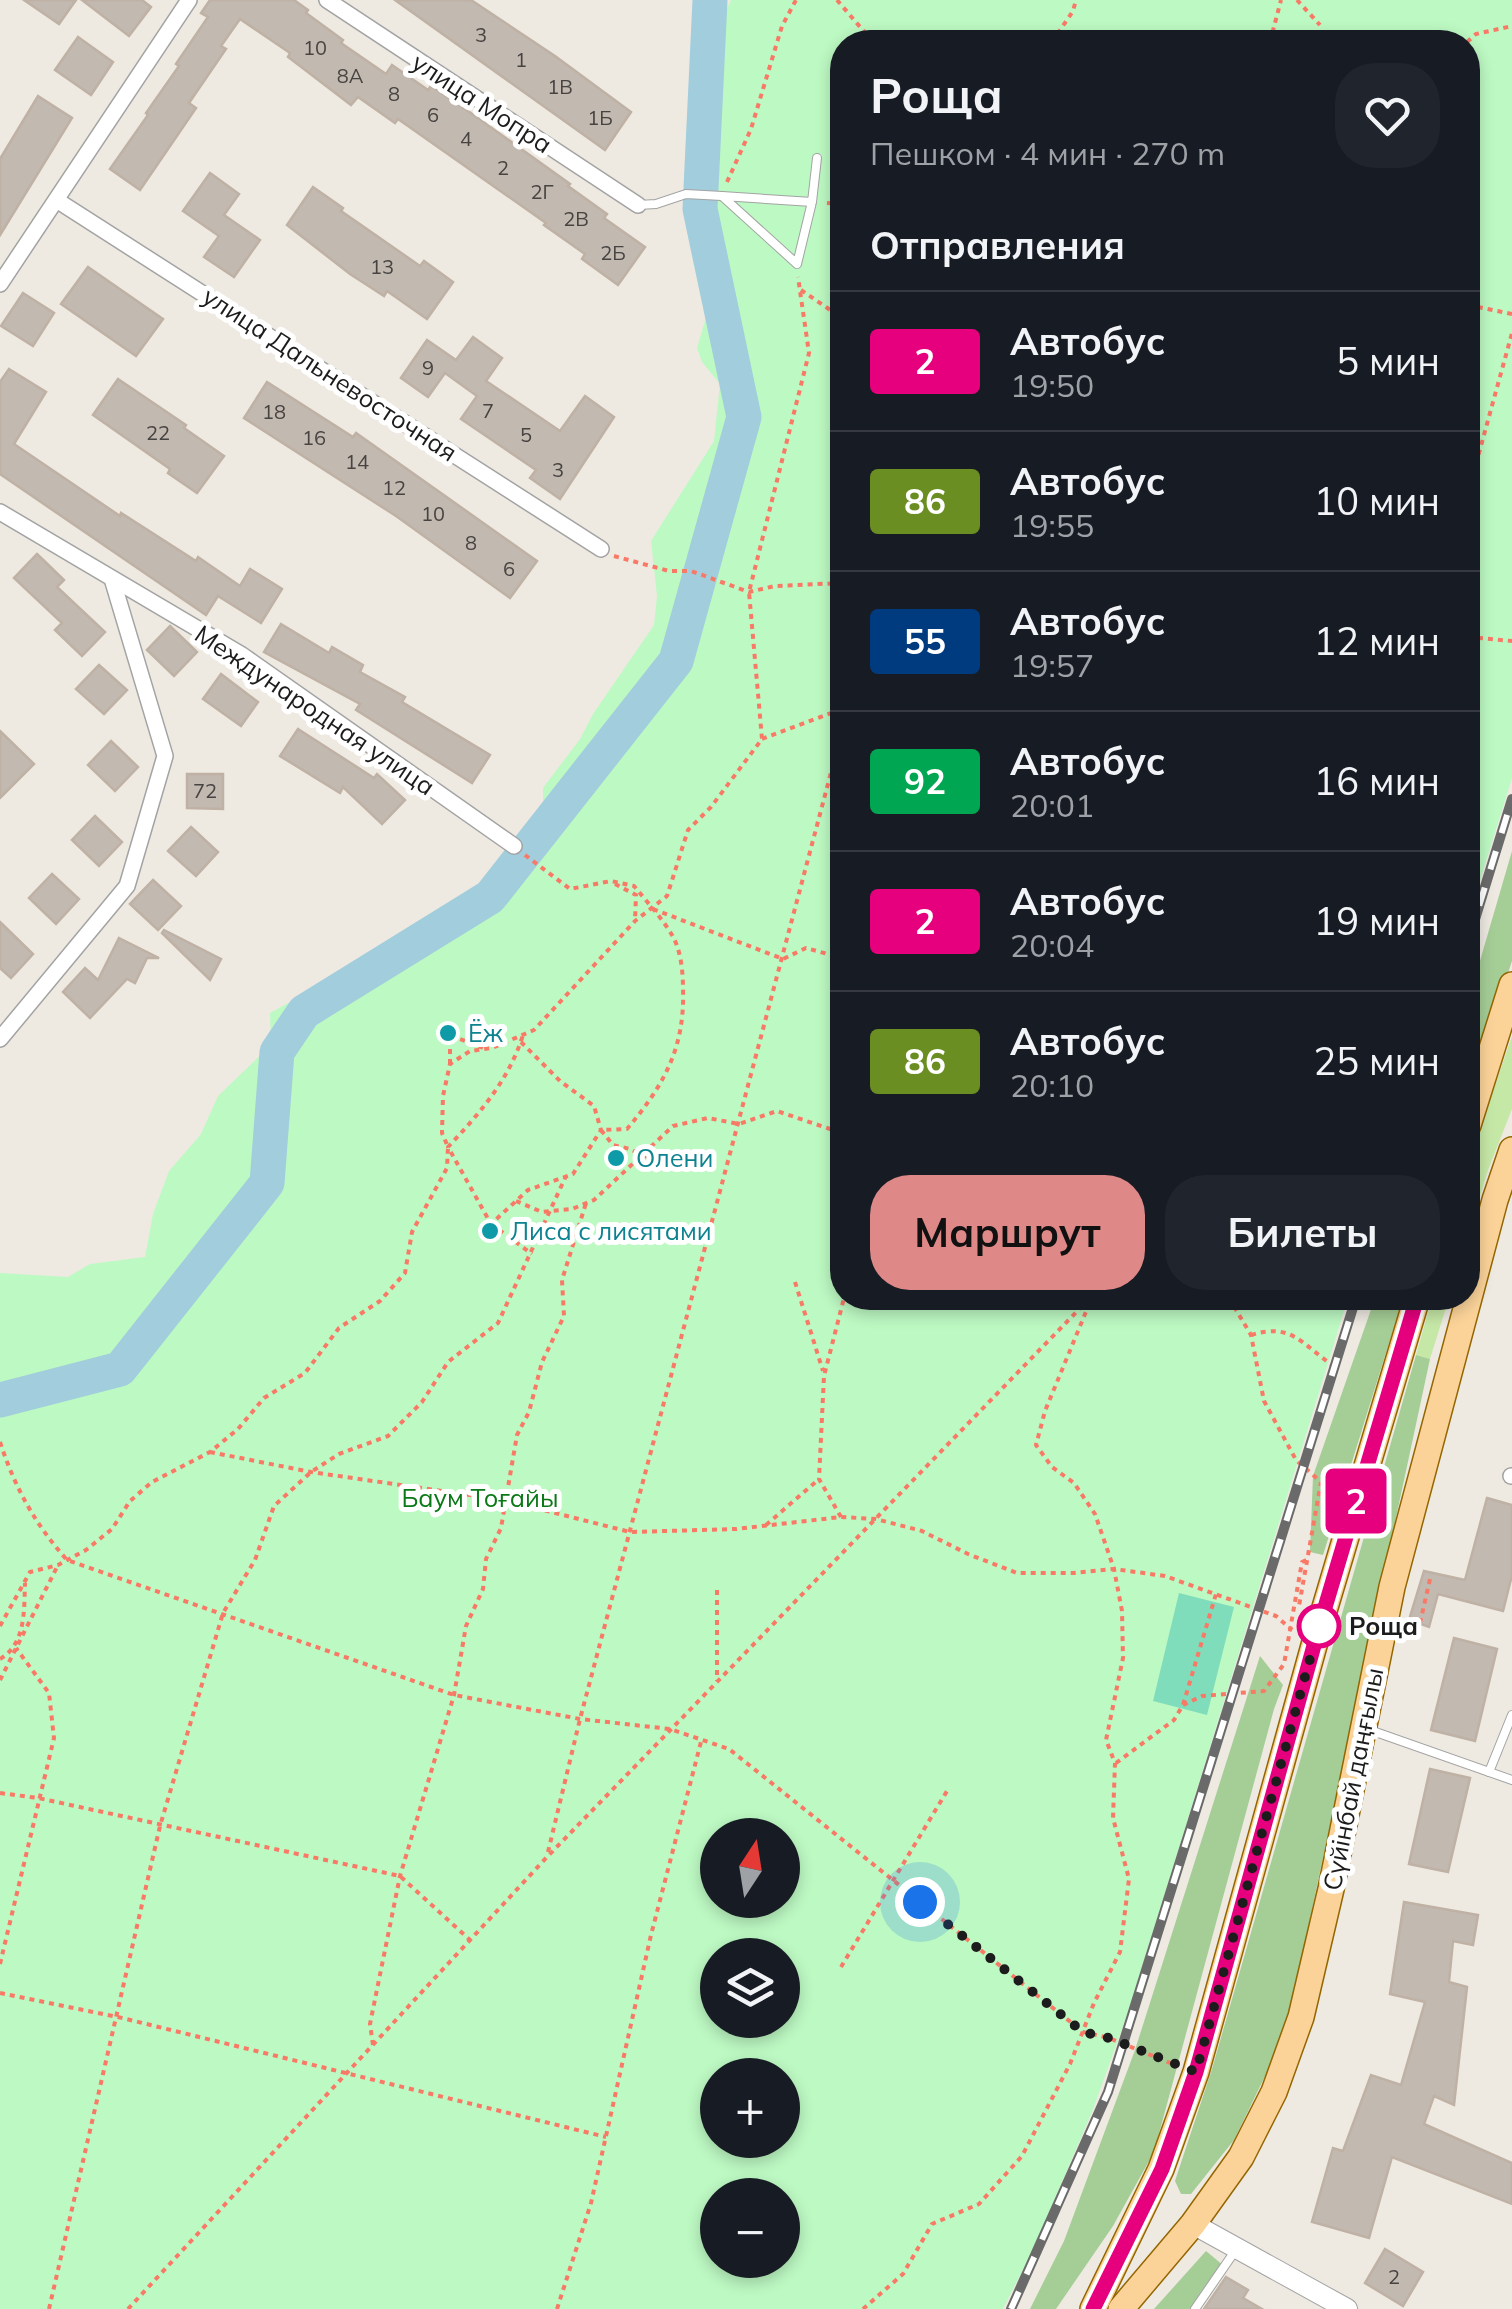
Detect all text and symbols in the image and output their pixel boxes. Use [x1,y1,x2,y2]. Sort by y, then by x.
house number: 3 [475,22,487,47]
house number: 10 [303,35,327,60]
street label: улица Мопра [406,46,558,159]
house number: 1 [515,47,527,72]
house number: 8А [337,63,364,88]
button: heart [1335,63,1440,168]
text: Роща [870,65,1003,125]
house number: 1В [547,74,573,99]
house number: 8 [388,81,400,106]
house number: 6 [427,102,439,127]
house number: 1Б [587,105,613,130]
house number: 4 [460,126,472,151]
text: Пешком · 4 мин · 270 m [870,133,1225,173]
house number: 2 [497,155,509,180]
house number: 2Г [530,179,554,204]
house number: 2В [563,206,589,231]
text: Отправления [870,221,1125,269]
house number: 2Б [600,240,626,265]
house number: 13 [370,254,394,279]
street label: улица Дальневосточная [197,280,463,467]
text: Автобус [1010,317,1165,365]
text: 5 мин [1336,337,1440,385]
text: 2 [914,339,936,383]
house number: 9 [422,355,434,380]
text: 19:50 [1010,365,1094,405]
house number: 7 [482,398,494,423]
house number: 18 [262,399,286,424]
house number: 22 [146,420,170,445]
house number: 5 [520,422,532,447]
house number: 16 [302,425,326,450]
house number: 14 [345,449,369,474]
house number: 3 [552,457,564,482]
text: Автобус [1010,457,1165,505]
house number: 12 [382,475,406,500]
text: 10 мин [1314,477,1440,525]
text: 86 [904,479,946,523]
house number: 10 [421,501,445,526]
text: 19:55 [1010,505,1094,545]
house number: 8 [465,530,477,555]
house number: 6 [503,556,515,581]
text: Автобус [1010,597,1165,645]
text: 12 мин [1314,617,1440,665]
street label: Международная улица [189,618,441,801]
text: 55 [904,619,946,663]
text: 19:57 [1010,645,1094,685]
text: Автобус [1010,737,1165,785]
text: 16 мин [1314,757,1440,805]
text: 92 [904,759,946,803]
house number: 72 [193,778,217,803]
text: 20:01 [1010,785,1094,825]
text: Автобус [1010,877,1165,925]
text: 19 мин [1314,897,1440,945]
text: 2 [914,899,936,943]
text: 20:04 [1010,925,1094,965]
place label: Ёж [468,1017,504,1048]
text: Автобус [1010,1017,1165,1065]
marker: Ёж [437,1022,459,1044]
text: 25 мин [1314,1037,1440,1085]
text: 86 [904,1039,946,1083]
text: 20:10 [1010,1065,1094,1105]
place label: Олени [636,1142,713,1173]
marker: Олени [605,1147,627,1169]
button: Маршрут [870,1175,1145,1290]
button: Билеты [1165,1175,1440,1290]
place label: Лиса с лисятами [510,1215,712,1246]
marker: Лиса с лисятами [479,1220,501,1242]
line badge: 2 [1324,1468,1388,1534]
text: 2 [1345,1479,1367,1523]
park label: Баум Тоғайы [401,1482,559,1513]
marker: Роща [1298,1605,1340,1647]
place label: Роща [1349,1610,1418,1641]
street label: Сүйінбай даңғылы [1316,1665,1389,1893]
north arrow [700,1818,800,1918]
map controls [700,1818,800,2278]
your location [895,1877,945,1927]
button: layers [700,1938,800,2038]
button: + [700,2058,800,2158]
button: − [700,2178,800,2278]
house number: 2 [1388,2264,1400,2289]

